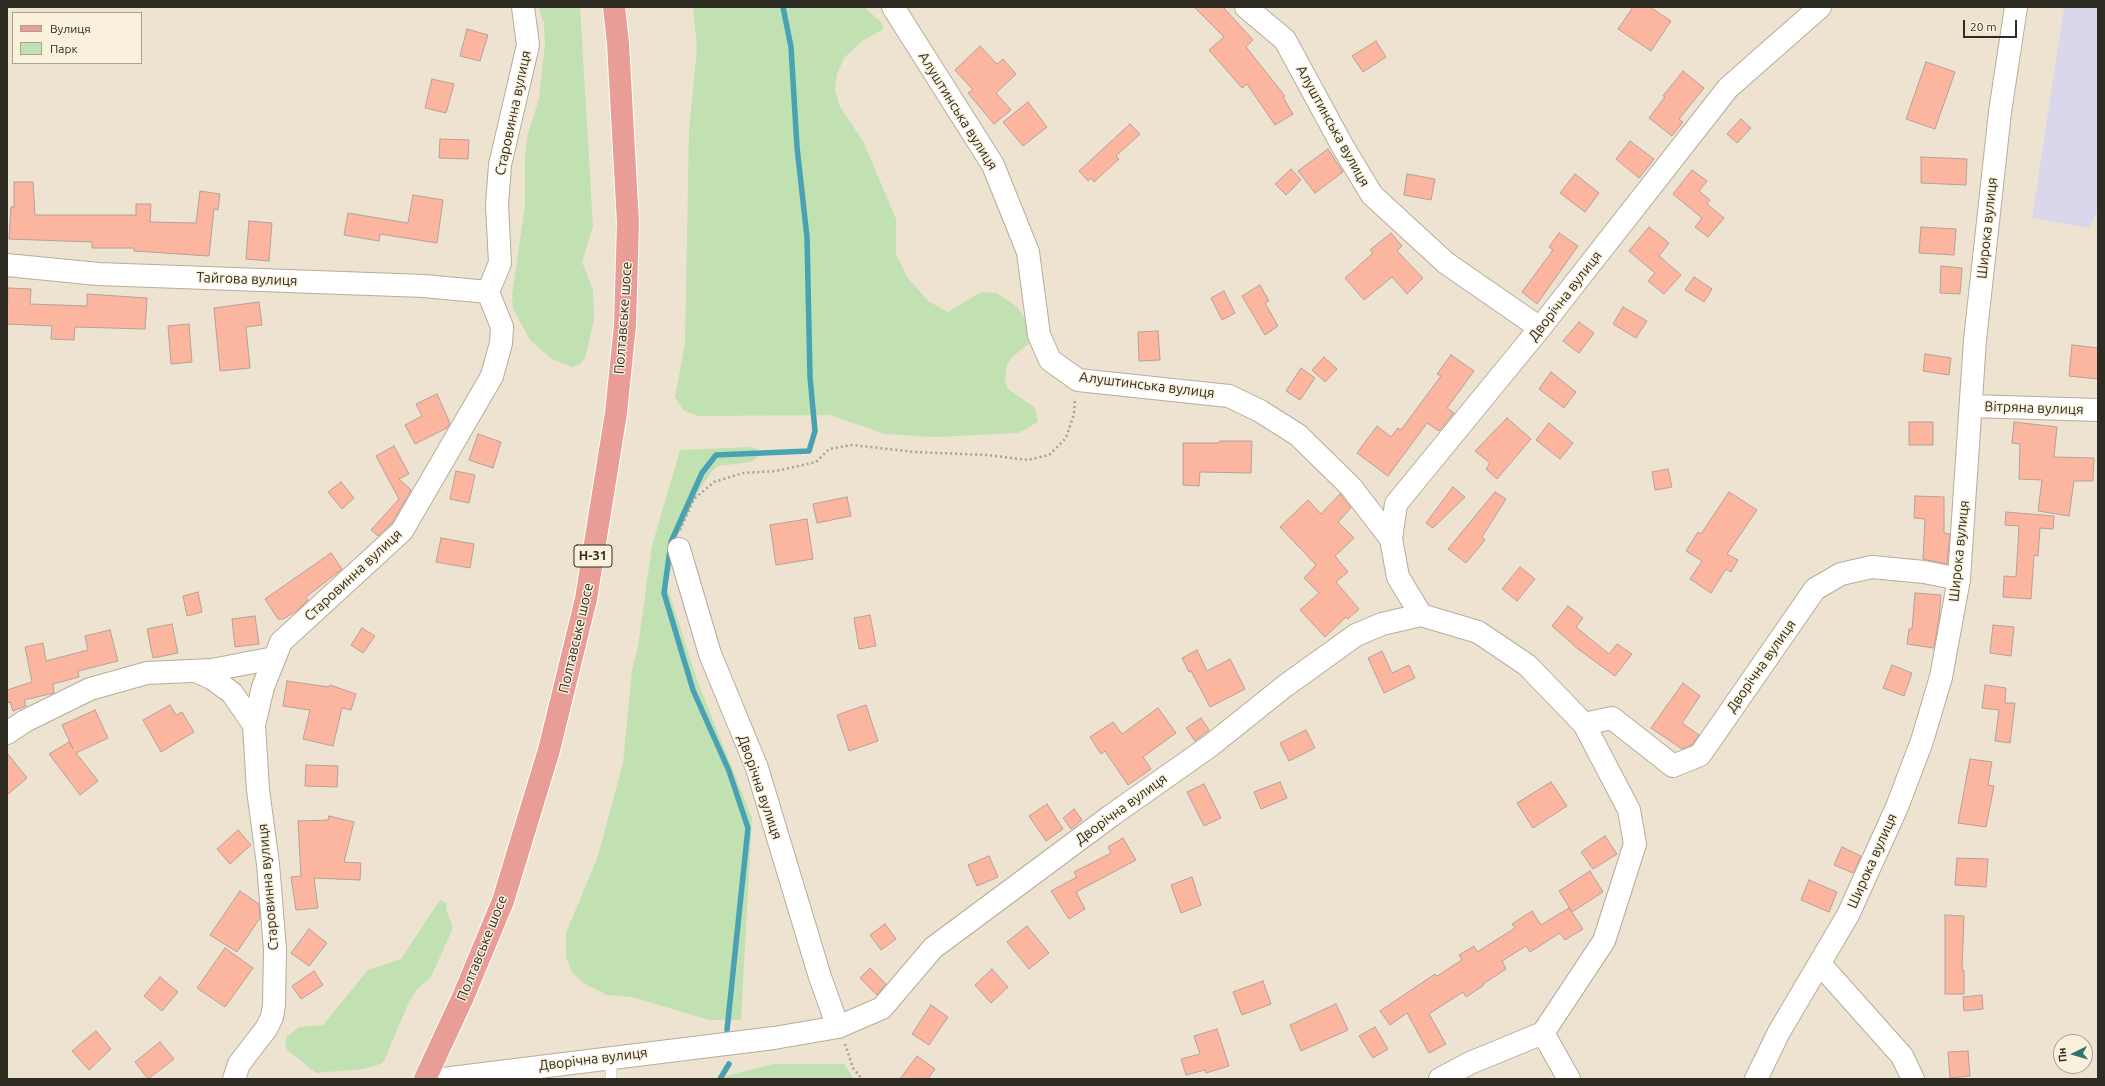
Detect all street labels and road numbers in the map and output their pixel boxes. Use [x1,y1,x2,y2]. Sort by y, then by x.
street label: Старовинна вулиця [492,49,534,177]
street label: Алуштинська вулиця [915,49,1001,173]
street label: Алуштинська вулиця [1293,62,1373,190]
street label: Широка вулиця [1973,176,2001,280]
street label: Дворічна вулиця [1525,248,1605,344]
street label: Полтавське шосе [611,261,635,375]
street label: Тайгова вулиця [196,269,298,289]
street label: Алуштинська вулиця [1078,368,1216,402]
street label: Вітряна вулиця [1984,398,2084,418]
street label: Широка вулиця [1945,499,1973,603]
street label: Старовинна вулиця [301,525,405,625]
road number: Н-31 [574,545,612,567]
street label: Полтавське шосе [555,581,597,695]
street label: Дворічна вулиця [1723,616,1799,716]
street label: Дворічна вулиця [734,732,786,842]
street label: Дворічна вулиця [1072,770,1170,848]
street label: Широка вулиця [1844,811,1900,911]
street label: Старовинна вулиця [254,823,282,951]
street label: Полтавське шосе [453,893,511,1003]
street label: Дворічна вулиця [538,1044,648,1074]

